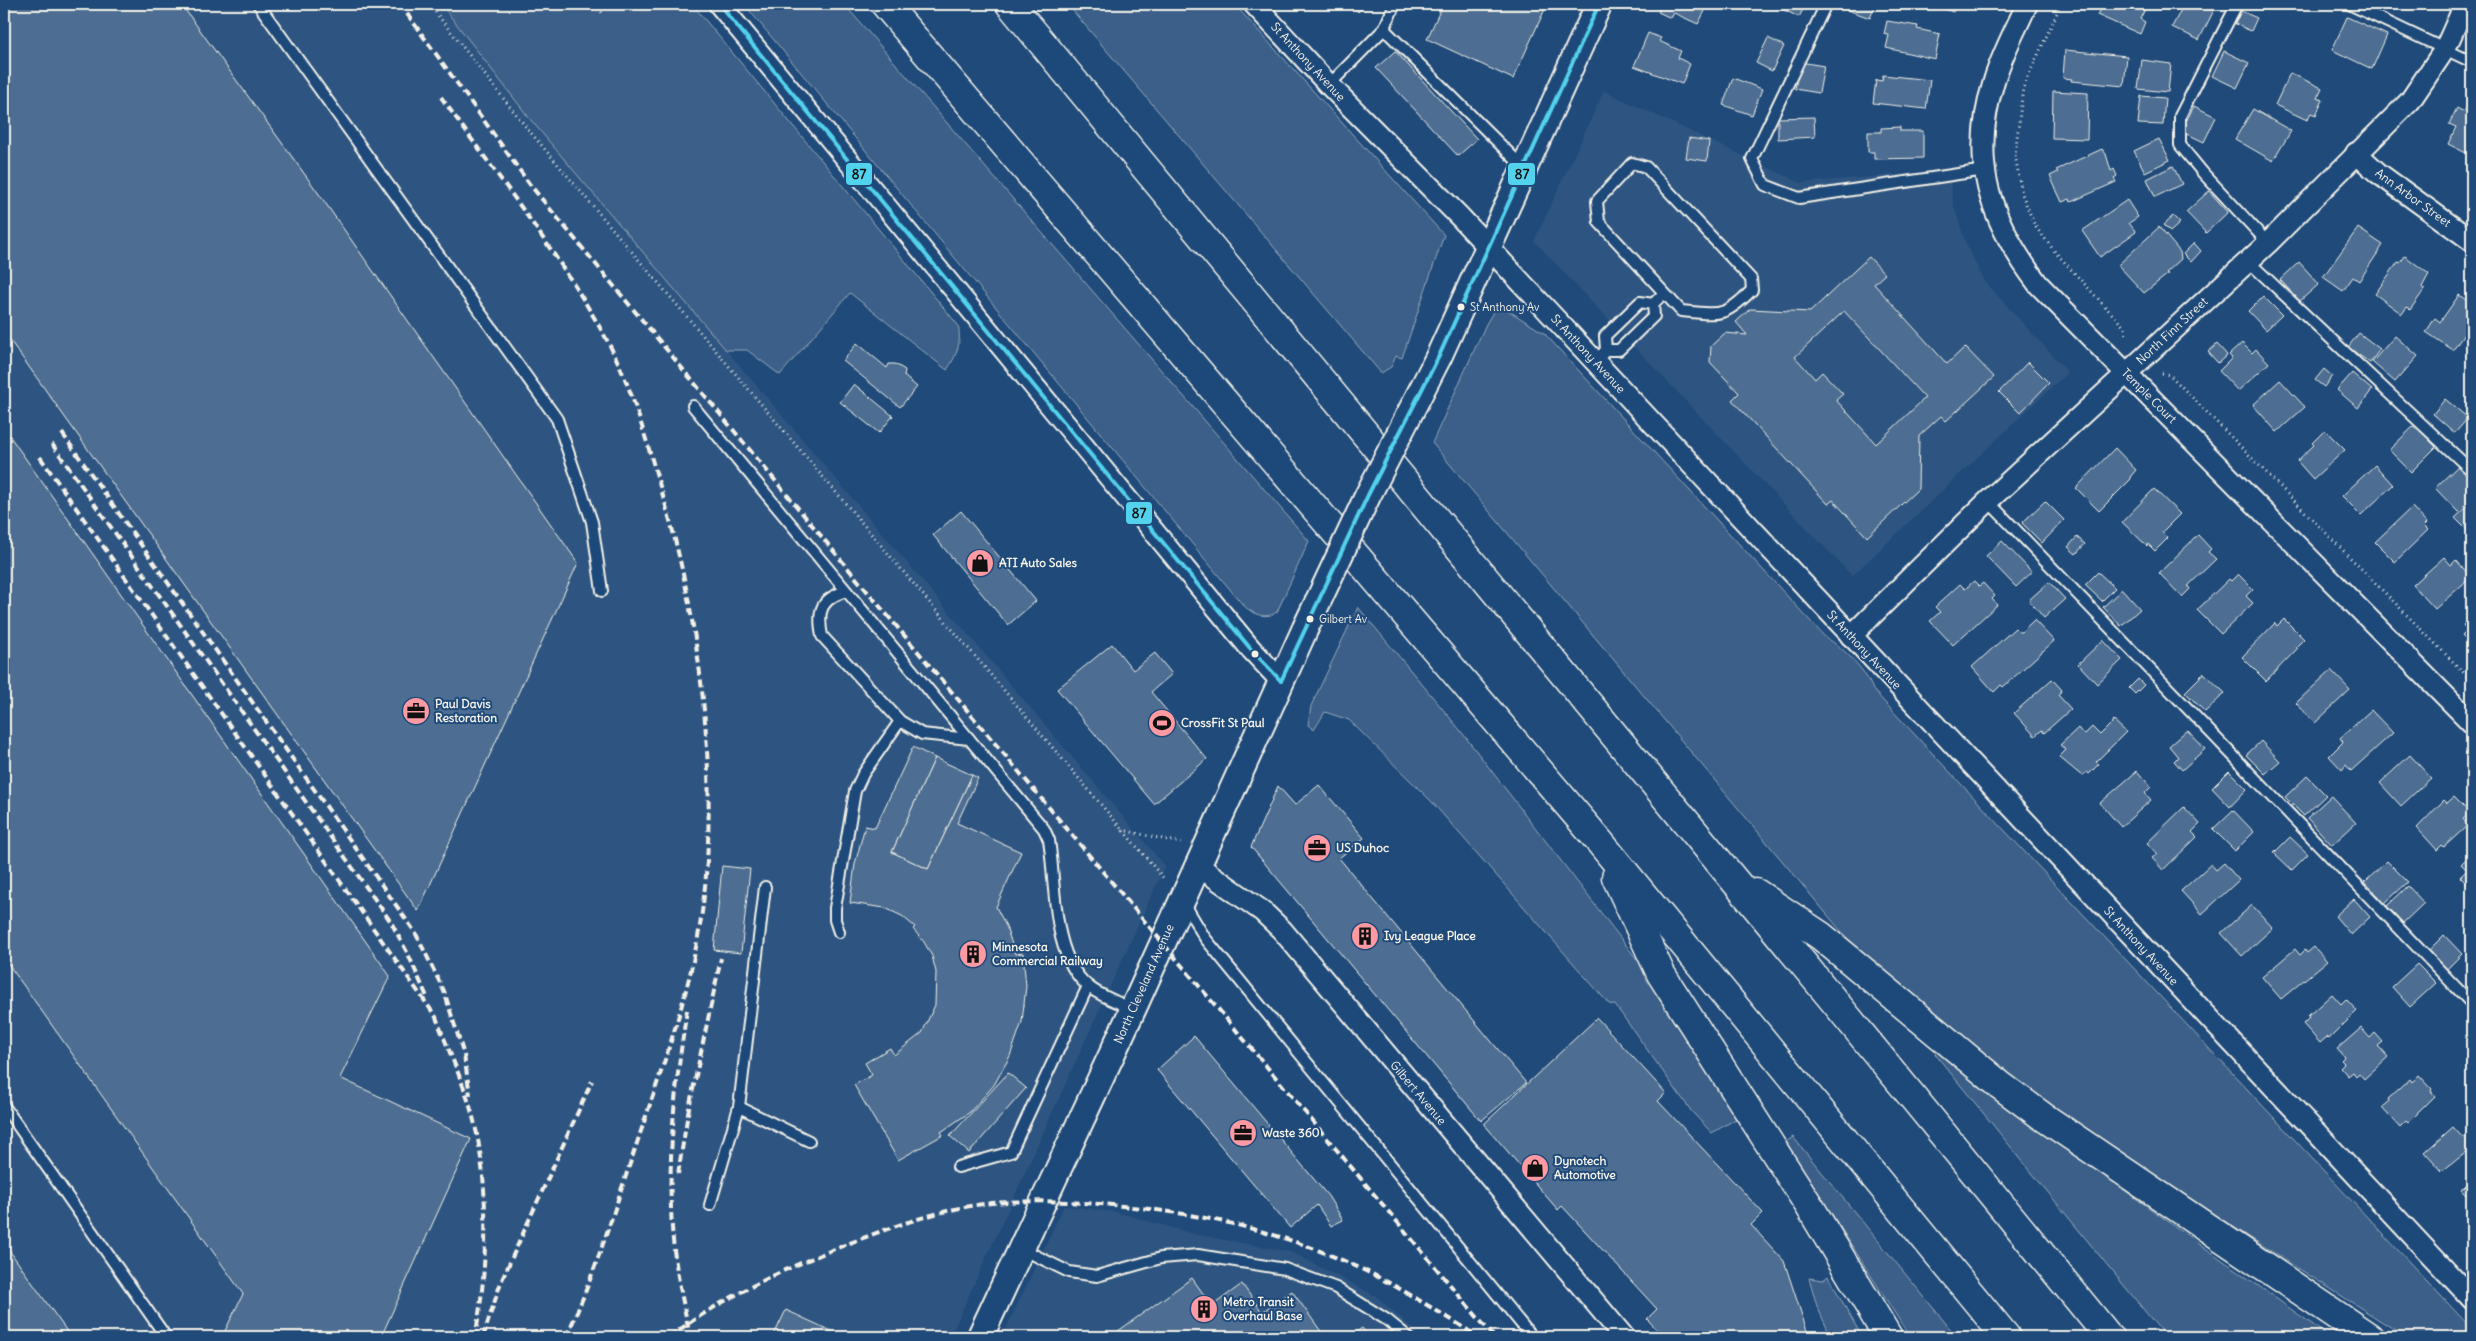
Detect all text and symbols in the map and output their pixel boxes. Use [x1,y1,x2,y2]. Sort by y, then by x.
street label: St Anthony Avenue [1268,19,1349,104]
line badge: 87 [845,162,873,186]
line badge: 87 [1507,162,1536,186]
text: 87 [852,165,867,183]
text: 87 [1515,165,1530,183]
street label: Ann Arbor Street [2372,165,2454,230]
street label: North Finn Street [2133,294,2210,367]
place label: St Anthony Av [1470,300,1540,314]
marker: St Anthony Av [1456,302,1466,312]
street label: St Anthony Avenue [1548,311,1629,396]
street label: Temple Court [2119,365,2180,426]
line badge: 87 [1125,501,1153,525]
text: 87 [1132,504,1147,522]
shop icon: ATI Auto Sales [965,548,995,578]
place label: ATI Auto Sales [999,555,1078,570]
street label: St Anthony Avenue [1824,607,1905,692]
place label: Gilbert Av [1319,612,1368,626]
marker: Gilbert Av [1305,614,1315,624]
unlabelled marker [1250,649,1260,659]
office icon: Paul Davis Restoration [401,696,431,726]
place label: Paul Davis Restoration [435,696,497,725]
sports icon: CrossFit St Paul [1147,708,1177,738]
place label: CrossFit St Paul [1181,715,1265,730]
office icon: US Duhoc [1302,833,1332,863]
place label: US Duhoc [1336,840,1389,855]
street label: St Anthony Avenue [2101,903,2182,988]
building icon: Ivy League Place [1350,921,1380,951]
street label: North Cleveland Avenue [1110,922,1177,1046]
place label: Ivy League Place [1384,928,1476,944]
building icon: Minnesota Commercial Railway [958,939,988,969]
place label: Minnesota Commercial Railway [992,939,1103,969]
street label: Gilbert Avenue [1387,1058,1450,1128]
office icon: Waste 360 [1228,1118,1258,1148]
place label: Waste 360 [1262,1125,1320,1140]
shop icon: Dynotech Automotive [1520,1153,1550,1183]
place label: Dynotech Automotive [1554,1153,1616,1182]
building icon: Metro Transit Overhaul Base [1189,1294,1219,1324]
place label: Metro Transit Overhaul Base [1223,1294,1303,1323]

